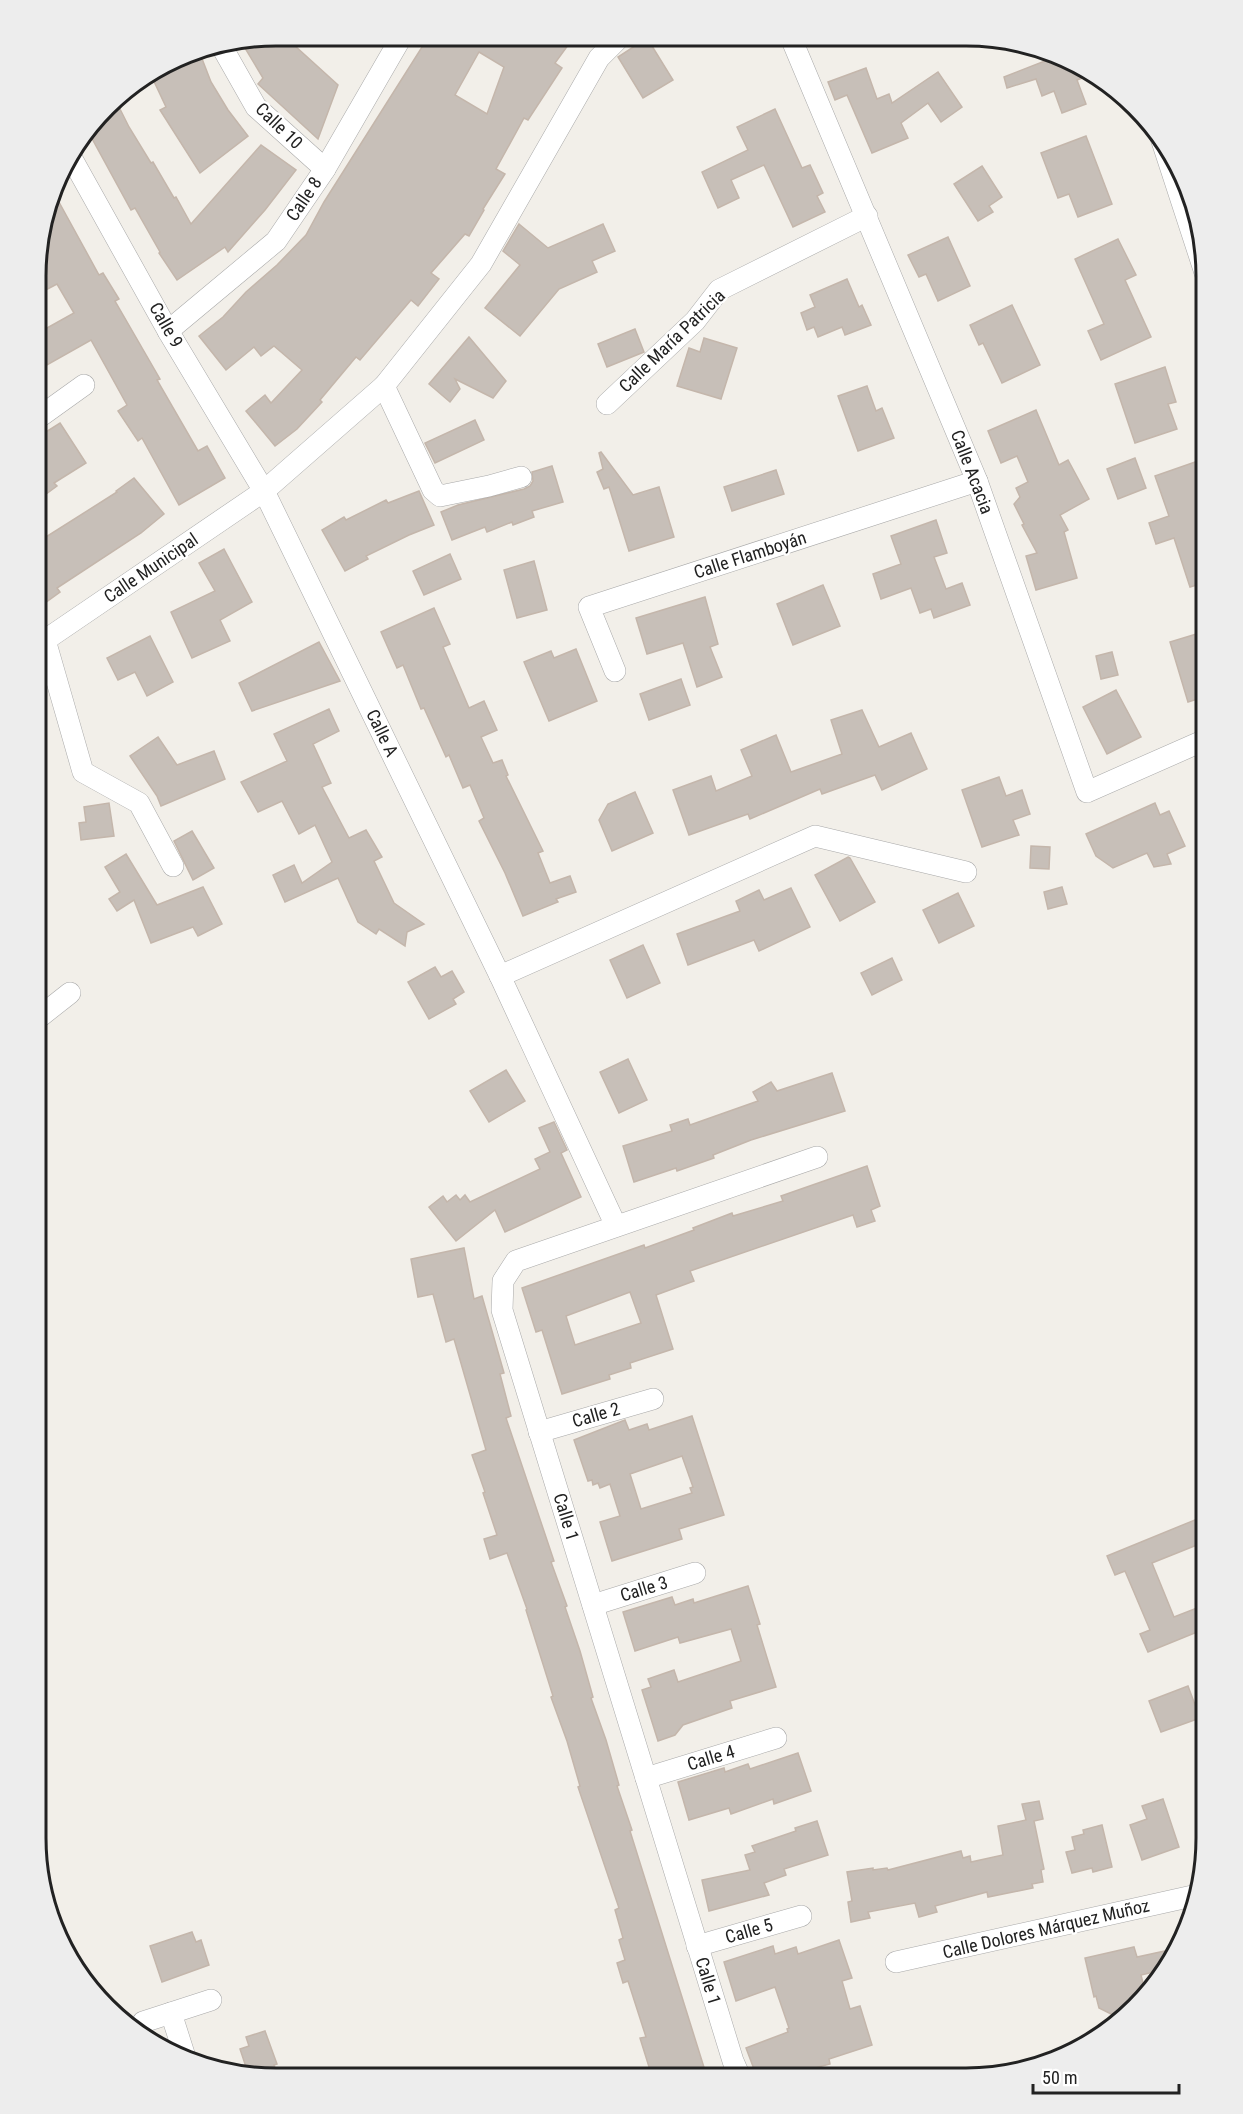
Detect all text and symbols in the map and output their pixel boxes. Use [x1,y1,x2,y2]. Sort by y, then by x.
street label: Calle 10 [251,98,307,153]
street label: Calle 8 [281,173,326,225]
street label: Calle María Patricia [614,285,729,396]
street label: Calle 9 [145,298,188,351]
street label: Calle Acacia [947,427,998,517]
street label: Calle Flamboyán [691,526,809,583]
street label: Calle Municipal [100,528,202,607]
street label: Calle A [362,706,403,760]
street label: Calle 2 [570,1398,622,1431]
street label: Calle 1 [549,1491,584,1543]
street label: Calle 3 [618,1571,670,1606]
street label: Calle 4 [685,1740,737,1775]
street label: Calle Dolores Márquez Muñoz [940,1894,1152,1963]
street label: Calle 5 [723,1914,775,1947]
street label: Calle 1 [691,1955,726,2007]
scale bar [1033,2057,1178,2095]
text: 50 m [1042,2067,1077,2088]

